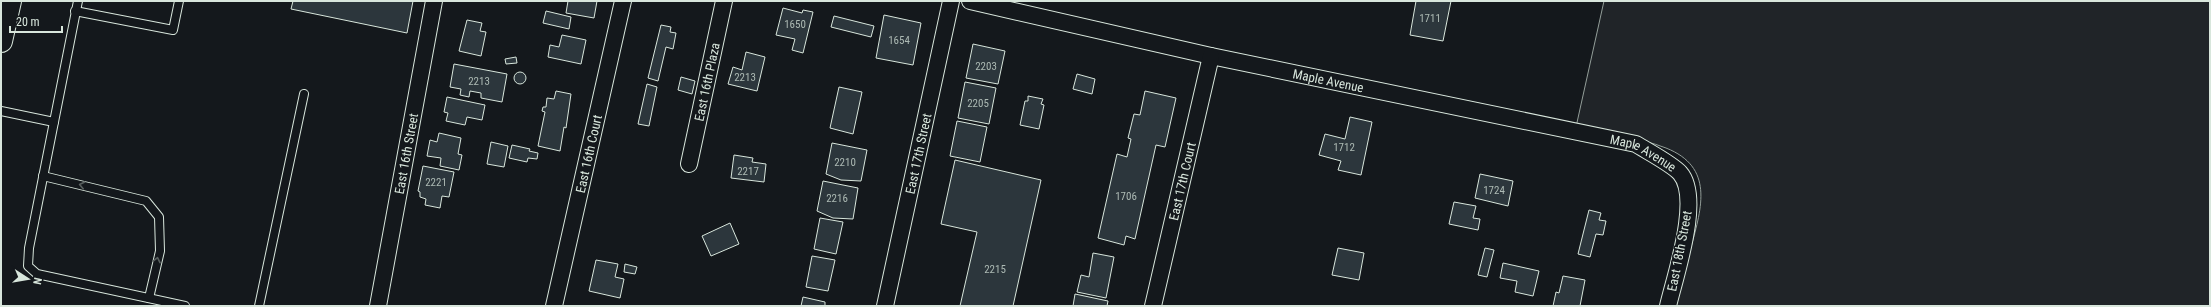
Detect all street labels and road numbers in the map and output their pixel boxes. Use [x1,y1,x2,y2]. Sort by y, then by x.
street label: East 16th Plaza [691,41,723,123]
street label: Maple Avenue [1291,66,1365,95]
street label: East 16th Street [392,112,421,195]
street label: East 17th Street [902,112,935,195]
street label: East 16th Court [573,113,605,195]
street label: Maple Avenue [1609,132,1679,175]
street label: East 17th Court [1166,141,1199,222]
street label: East 18th Street [1664,209,1695,293]

